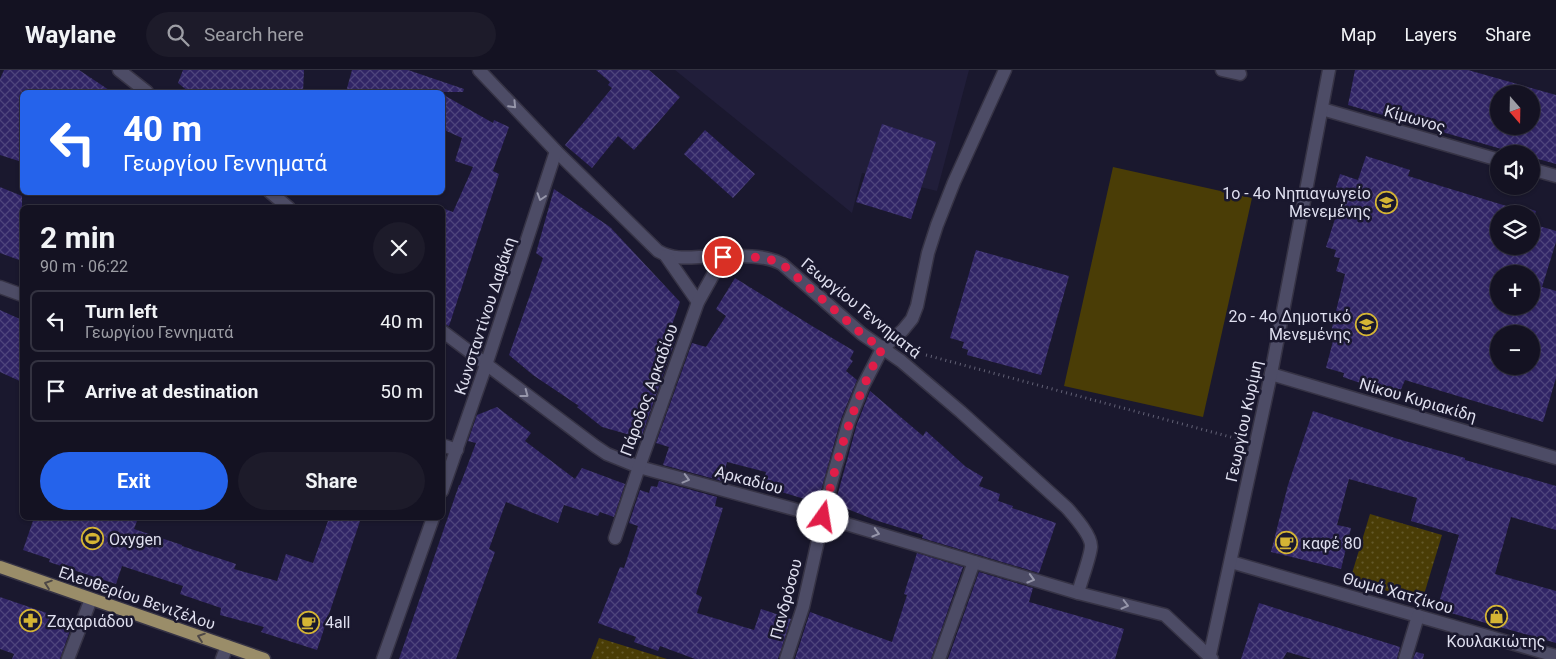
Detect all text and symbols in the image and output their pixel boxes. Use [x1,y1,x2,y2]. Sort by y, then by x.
search box [146,12,496,57]
text: Waylane [25,21,116,49]
icon: search [164,21,192,49]
text: Search here [204,23,304,46]
text: Map [1341,24,1376,45]
text: Layers [1404,24,1457,45]
text: Share [1485,24,1531,45]
north arrow [1490,85,1540,135]
map controls [1490,85,1540,375]
one-way arrow [507,99,516,108]
street label: Κίμωνος [1382,101,1448,137]
text: 40 m [123,109,202,150]
icon: left [40,110,105,175]
button: sound [1490,145,1540,195]
text: Γεωργίου Γεννηματά [123,151,327,176]
place label: 1o - 4o Νηπιαγωγείο Μενεμένης [1222,184,1371,221]
school or university icon: 1o - 4o Νηπιαγωγείο Μενεμένης [1375,190,1399,214]
one-way arrow [537,192,547,201]
button: layers [1490,205,1540,255]
text: 2 min [40,220,115,255]
button: close [373,222,425,274]
street label: Κωνσταντίνου Δαβάκη [451,235,519,397]
pin [702,236,744,278]
icon: arrive [709,243,737,271]
street label: Γεωργίου Γεννηματά [797,254,925,362]
text: 90 m · 06:22 [40,257,128,276]
button: + [1490,265,1540,315]
text: Turn left [85,300,158,323]
icon: left [42,307,70,335]
place label: 2o - 4o Δημοτικό Μενεμένης [1229,307,1351,344]
text: 40 m [380,310,423,333]
school or university icon: 2o - 4o Δημοτικό Μενεμένης [1355,313,1379,337]
street label: Πάροδος Αρκαδίου [616,321,682,459]
text: Γεωργίου Γεννηματά [85,323,233,342]
button: − [1490,325,1540,375]
street label: Γεωργίου Κυρίμη [1222,358,1266,484]
street label: Νίκου Κυριακίδη [1357,374,1479,426]
icon: arrive [42,377,70,405]
text: Arrive at destination [85,380,258,403]
text: 50 m [380,380,423,403]
one-way arrow [519,388,529,397]
button: Exit [40,452,228,510]
button: Share [238,452,425,510]
street label: Αρκαδίου [713,462,785,498]
one-way arrow [681,474,689,484]
position arrow [796,490,848,542]
sports icon: Oxygen [81,527,105,551]
one-way arrow [871,527,879,537]
place label: Oxygen [109,530,162,549]
cafe icon: καφέ 80 [1274,531,1298,555]
place label: καφέ 80 [1302,534,1362,553]
street label: Πανδρόσου [766,557,806,641]
street label: Ελευθερίου Βενιζέλου [56,562,218,634]
street label: Θωμά Χατζίκου [1341,568,1455,618]
one-way arrow [1027,573,1035,583]
one-way arrow [44,580,53,590]
one-way arrow [1121,599,1129,609]
shop icon: Κουλακιώτης [1484,605,1508,629]
pharmacy icon: Ζαχαριάδου [19,609,43,633]
cafe icon: 4all [297,610,321,634]
place label: Ζαχαριάδου [47,612,134,631]
place label: 4all [325,613,350,632]
place label: Κουλακιώτης [1447,632,1545,651]
one-way arrow [198,633,206,643]

